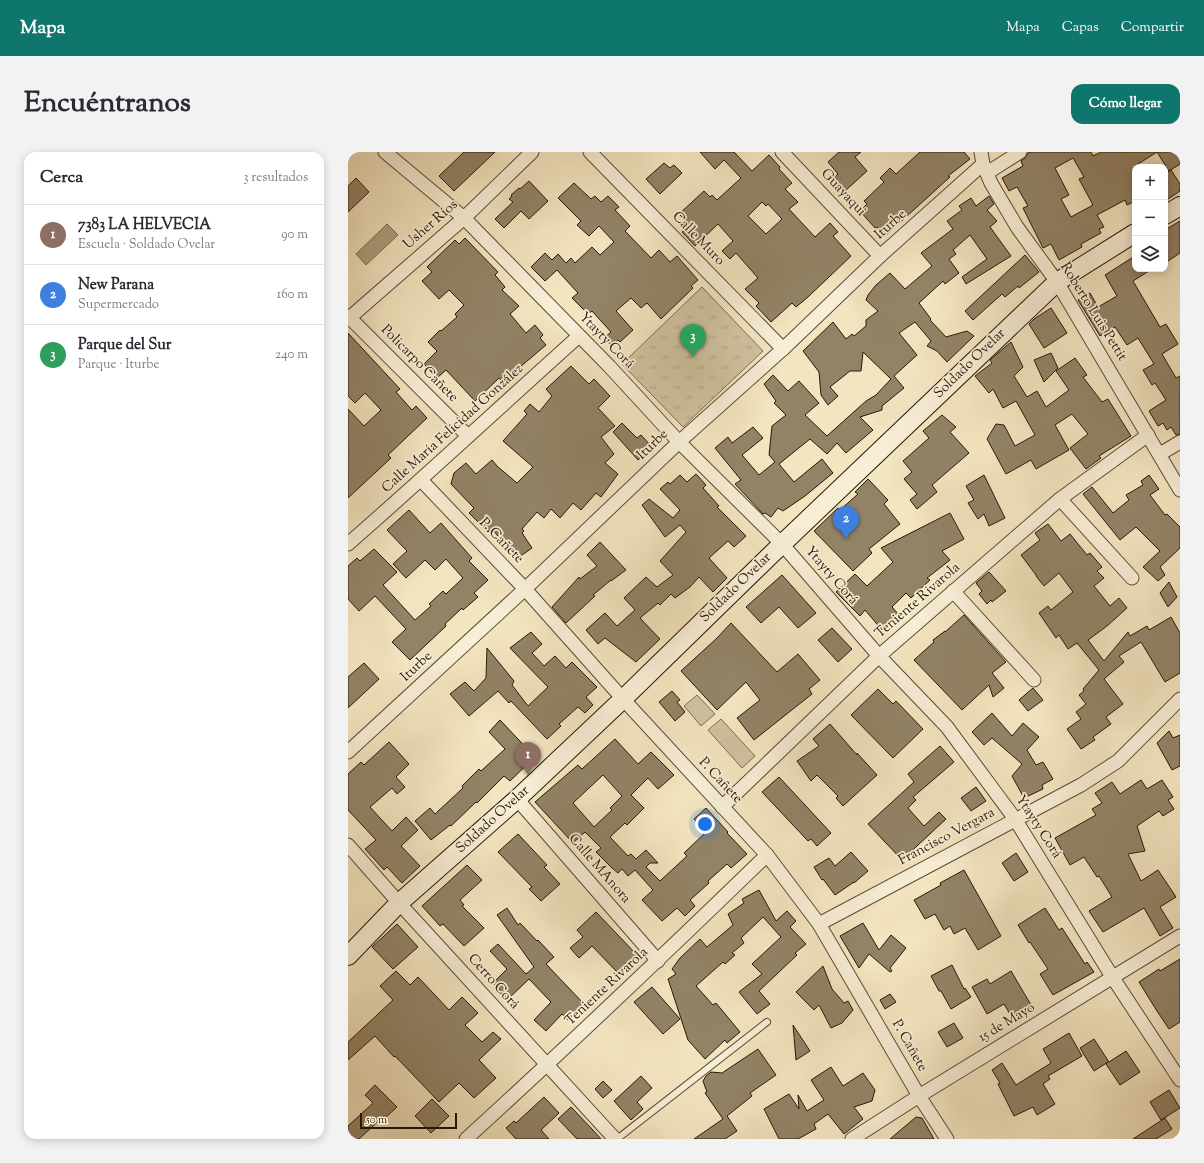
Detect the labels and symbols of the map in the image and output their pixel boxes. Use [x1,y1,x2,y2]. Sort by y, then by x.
street label: Guayaqui [816,165,870,221]
street label: Usher Ríos [399,196,463,254]
street label: Iturbe [871,205,911,245]
street label: Calle Muro [667,207,729,271]
street label: Roberto Luis Pettit [1055,259,1132,365]
street label: Ytayty Corá [574,308,639,374]
street label: Policarpo Cañete [376,321,462,407]
pin: 3 [680,324,706,357]
street label: Soldado Ovelar [930,324,1011,404]
street label: Calle María Felicidad González [378,360,528,498]
street label: Iturbe [633,425,673,465]
pin: 2 [833,506,859,539]
street label: P. Cañete [474,514,528,568]
street label: Ytayty Corá [800,542,863,610]
street label: Soldado Ovelar [696,548,777,628]
street label: Teniente Rivarola [871,558,965,644]
street label: Iturbe [397,647,437,687]
pin: 1 [515,742,541,775]
street label: P. Cañete [693,753,747,809]
street label: Soldado Ovelar [452,781,535,859]
street label: Ytayty Corá [1010,791,1066,863]
street label: Francisco Vergara [895,803,999,871]
your location [695,814,715,834]
street label: Calle MAnora [563,830,635,909]
street label: Teniente Rivarola [561,943,653,1031]
street label: Cerro Corá [463,950,524,1015]
street label: 15 de Mayo [975,998,1040,1048]
street label: P. Cañete [886,1016,932,1076]
scale bar [360,1111,457,1130]

